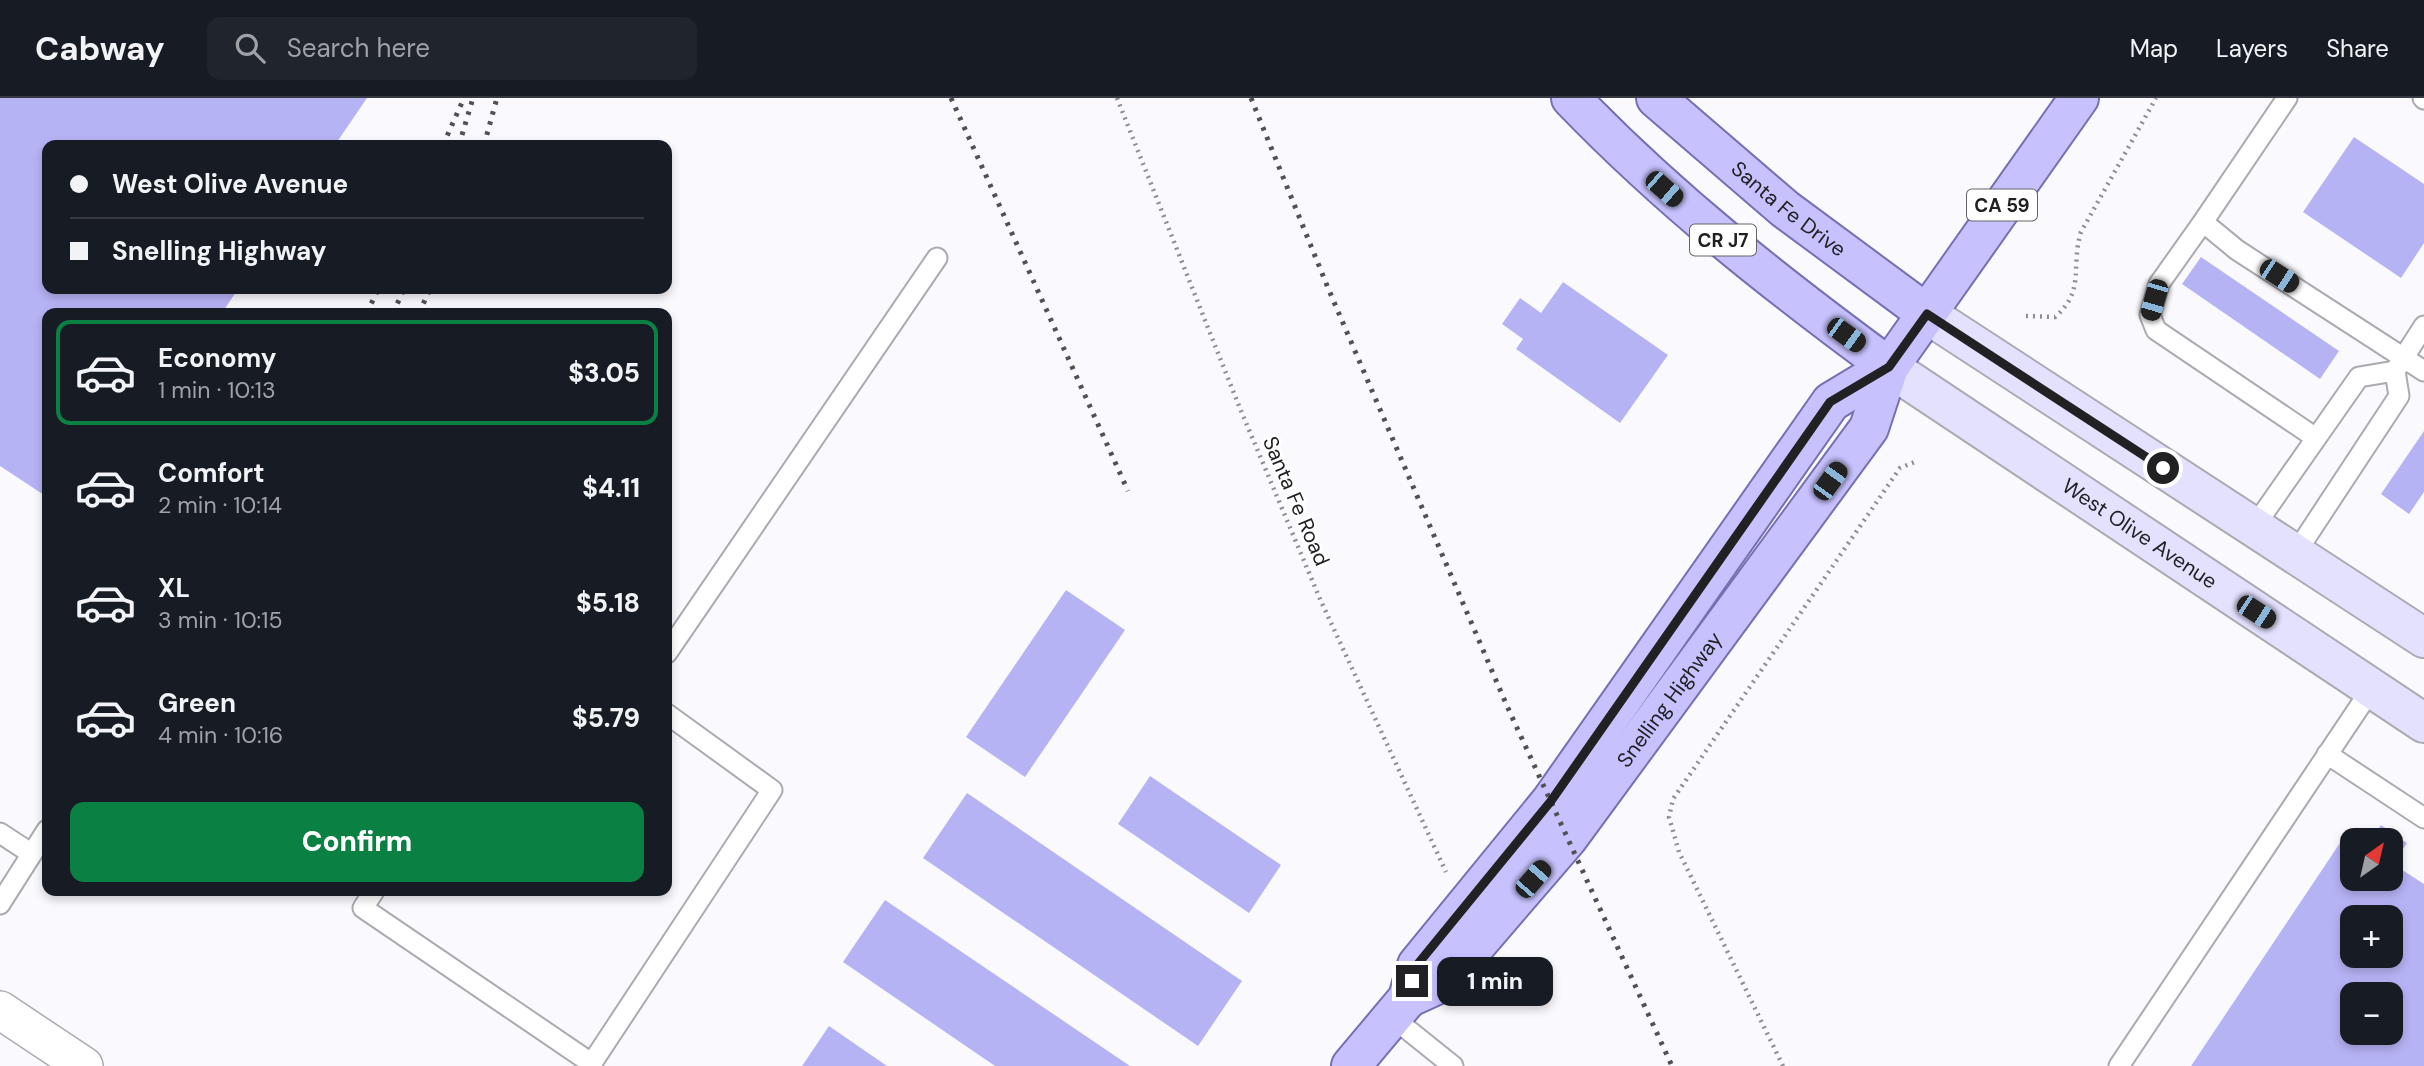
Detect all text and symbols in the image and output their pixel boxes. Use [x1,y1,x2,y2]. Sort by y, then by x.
search box [207,17,697,80]
text: Cabway [35,27,165,70]
icon: search [231,29,269,67]
text: Search here [287,31,430,65]
text: Map [2130,33,2178,64]
text: Layers [2216,33,2288,64]
text: Share [2326,33,2389,64]
street label: Santa Fe Drive [1725,155,1852,263]
text: West Olive Avenue [112,167,348,201]
car [1642,167,1687,211]
road number: CA 59 [1967,190,2037,220]
road number: CR J7 [1690,224,1756,256]
text: Snelling Highway [112,234,326,268]
car [2256,256,2303,296]
car [2139,277,2170,323]
car [1823,314,1870,356]
icon: car [74,341,137,404]
text: Economy [158,341,276,375]
text: $3.05 [568,356,640,390]
text: 1 min · 10:13 [158,375,276,405]
street label: Santa Fe Road [1256,432,1336,570]
route start [2147,452,2179,484]
icon: car [74,456,137,519]
text: Comfort [158,456,264,490]
car [1810,458,1851,504]
text: $4.11 [582,471,640,505]
street label: West Olive Avenue [2057,472,2223,595]
text: 2 min · 10:14 [158,490,282,520]
icon: car [74,571,137,634]
text: XL [158,571,190,605]
text: $5.18 [576,586,640,620]
car [2233,592,2280,632]
text: 3 min · 10:15 [158,605,282,635]
street label: Snelling Highway [1610,626,1729,773]
icon: car [74,686,137,749]
text: Green [158,686,236,720]
text: $5.79 [572,701,640,735]
text: 4 min · 10:16 [158,720,283,750]
button: Confirm [70,802,644,882]
north arrow [2340,828,2403,891]
map controls [2340,828,2403,1045]
car [1512,856,1555,902]
button: + [2340,905,2403,968]
callout: 1 min [1436,956,1552,1006]
route end [1396,965,1428,997]
text: 1 min [1467,966,1523,996]
button: − [2340,982,2403,1045]

